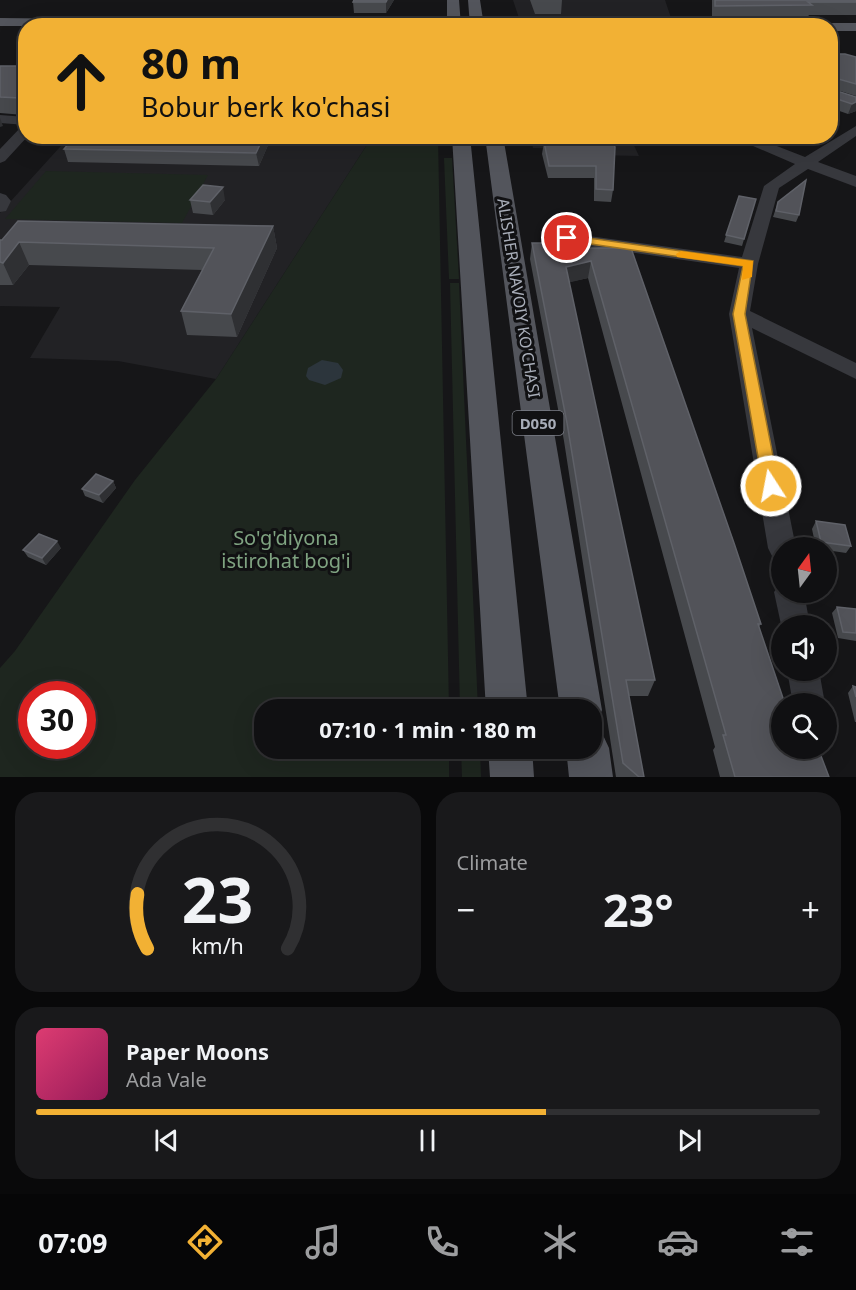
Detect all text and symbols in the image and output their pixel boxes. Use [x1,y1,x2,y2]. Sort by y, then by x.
text: 80 m [141,34,241,91]
icon: ahead [42,42,120,120]
text: Bobur berk ko'chasi [141,88,390,125]
street label: ALISHER NAVOIY KO'CHASI [492,196,546,400]
pin [541,212,592,263]
icon: arrive [550,221,583,254]
road number: D050 [512,411,564,435]
position arrow [739,454,803,518]
park label: So'g'diyona istirohat bog'i [221,524,351,574]
north arrow [771,537,837,603]
map controls [771,537,837,759]
button: sound [771,615,837,681]
speed limit sign: 30 [18,681,96,759]
button: search [771,693,837,759]
text: 07:10 · 1 min · 180 m [319,714,537,744]
text: Climate [457,849,528,876]
text: 23 [182,856,253,941]
text: 23° [603,879,674,940]
text: − [457,887,475,932]
text: + [801,887,820,932]
text: km/h [191,931,244,960]
text: Paper Moons [126,1036,269,1066]
text: Ada Vale [126,1066,207,1093]
icon: previous [150,1124,183,1157]
icon: pause [411,1124,444,1157]
icon: next [673,1124,706,1157]
icon: directions [184,1221,226,1263]
icon: music [302,1221,344,1263]
icon: phone [421,1221,463,1263]
icon: climate [539,1221,581,1263]
icon: car [657,1221,699,1263]
icon: filters [776,1221,818,1263]
text: 07:09 [38,1224,108,1261]

